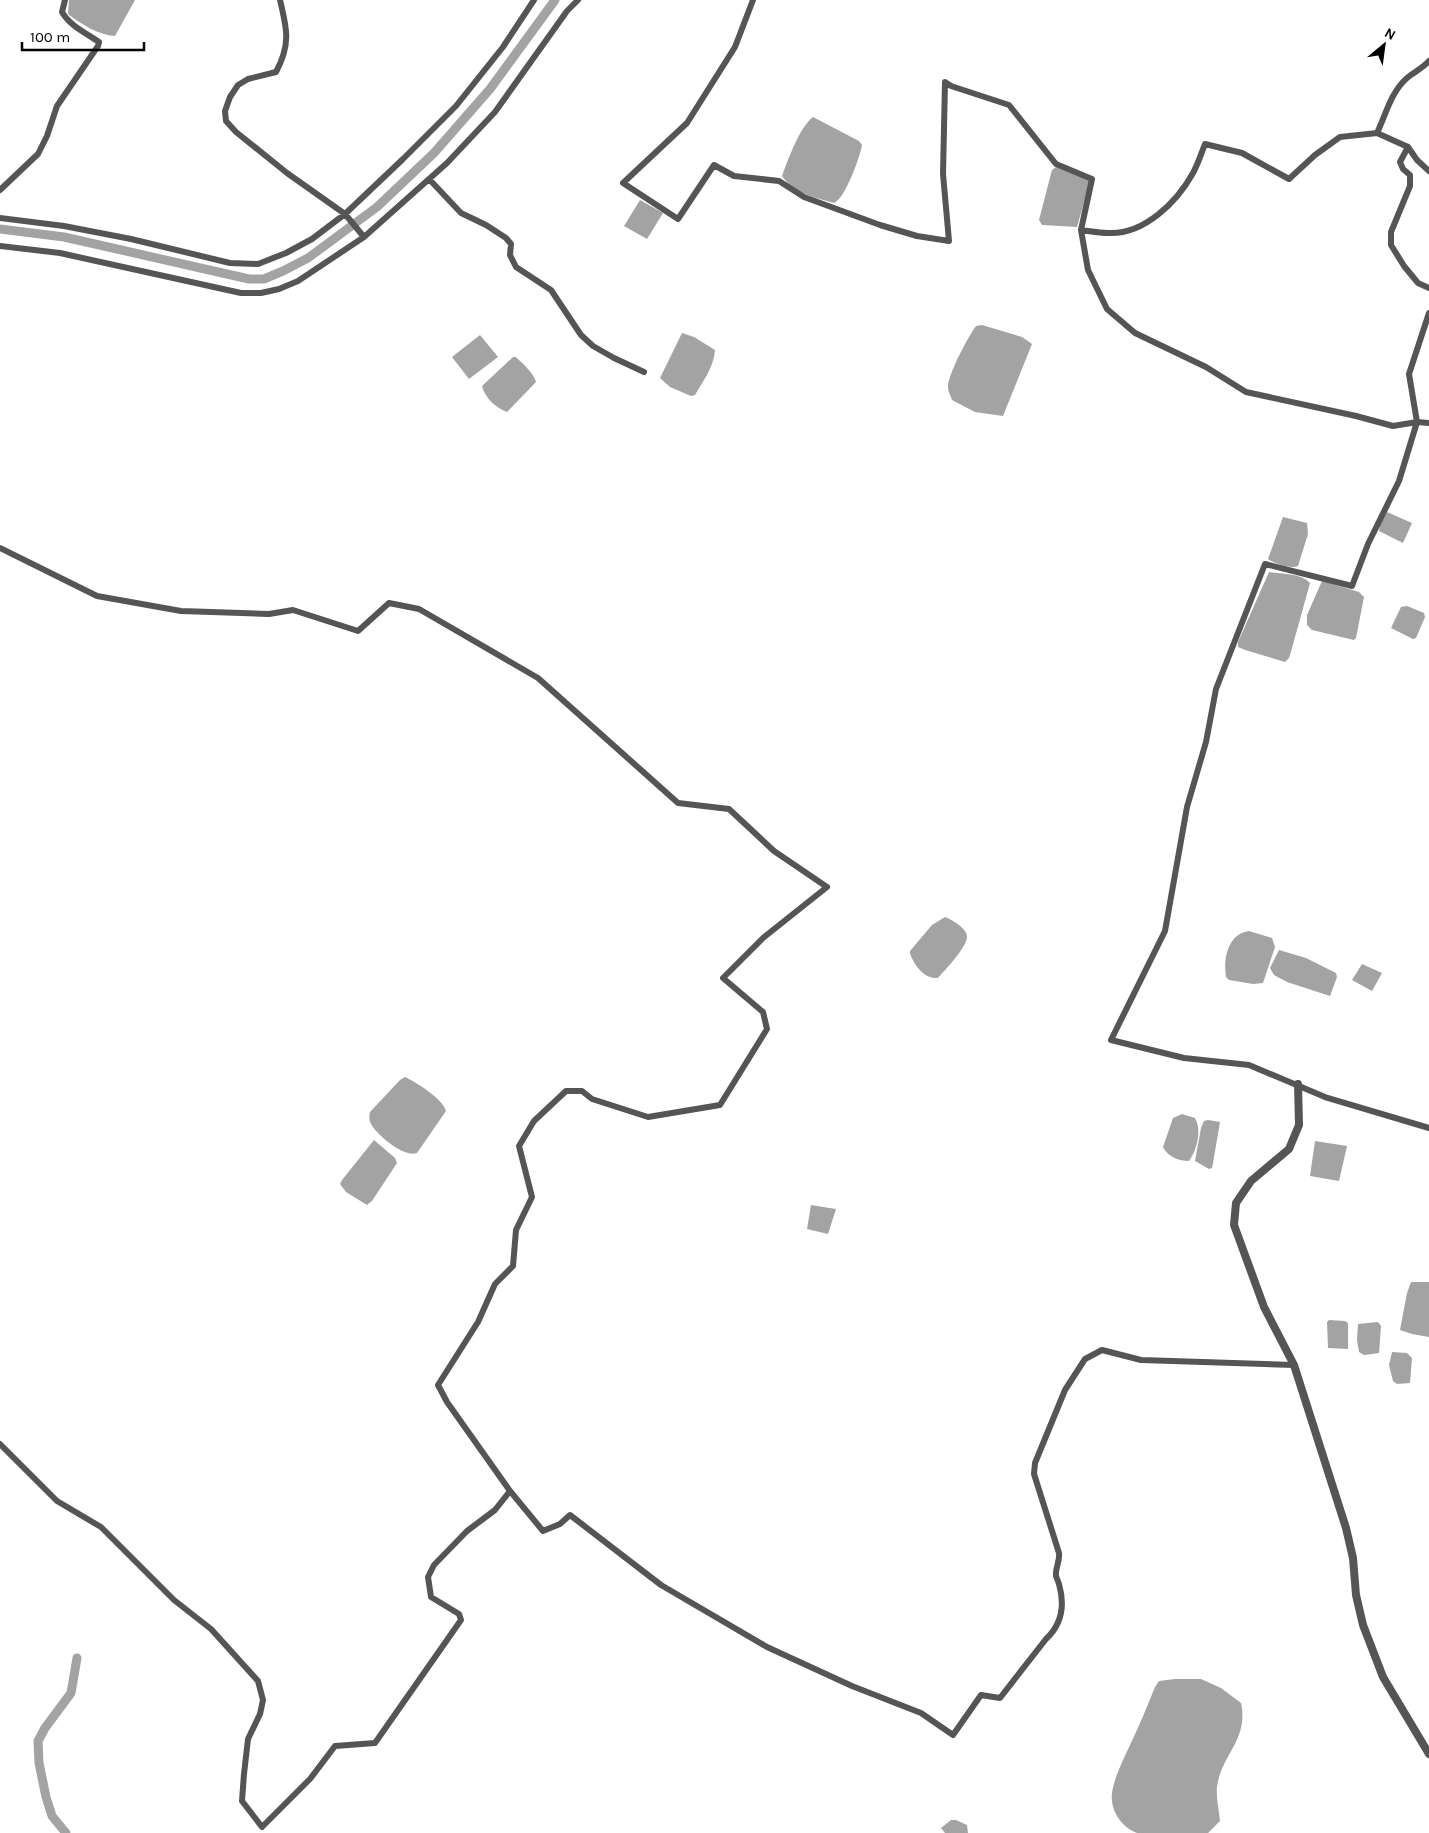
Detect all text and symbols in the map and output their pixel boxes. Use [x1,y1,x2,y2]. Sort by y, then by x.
scale bar [22,20,145,52]
north arrow [1359,20,1409,70]
text: N [1382,24,1399,44]
text: 100 m [30,28,70,46]

